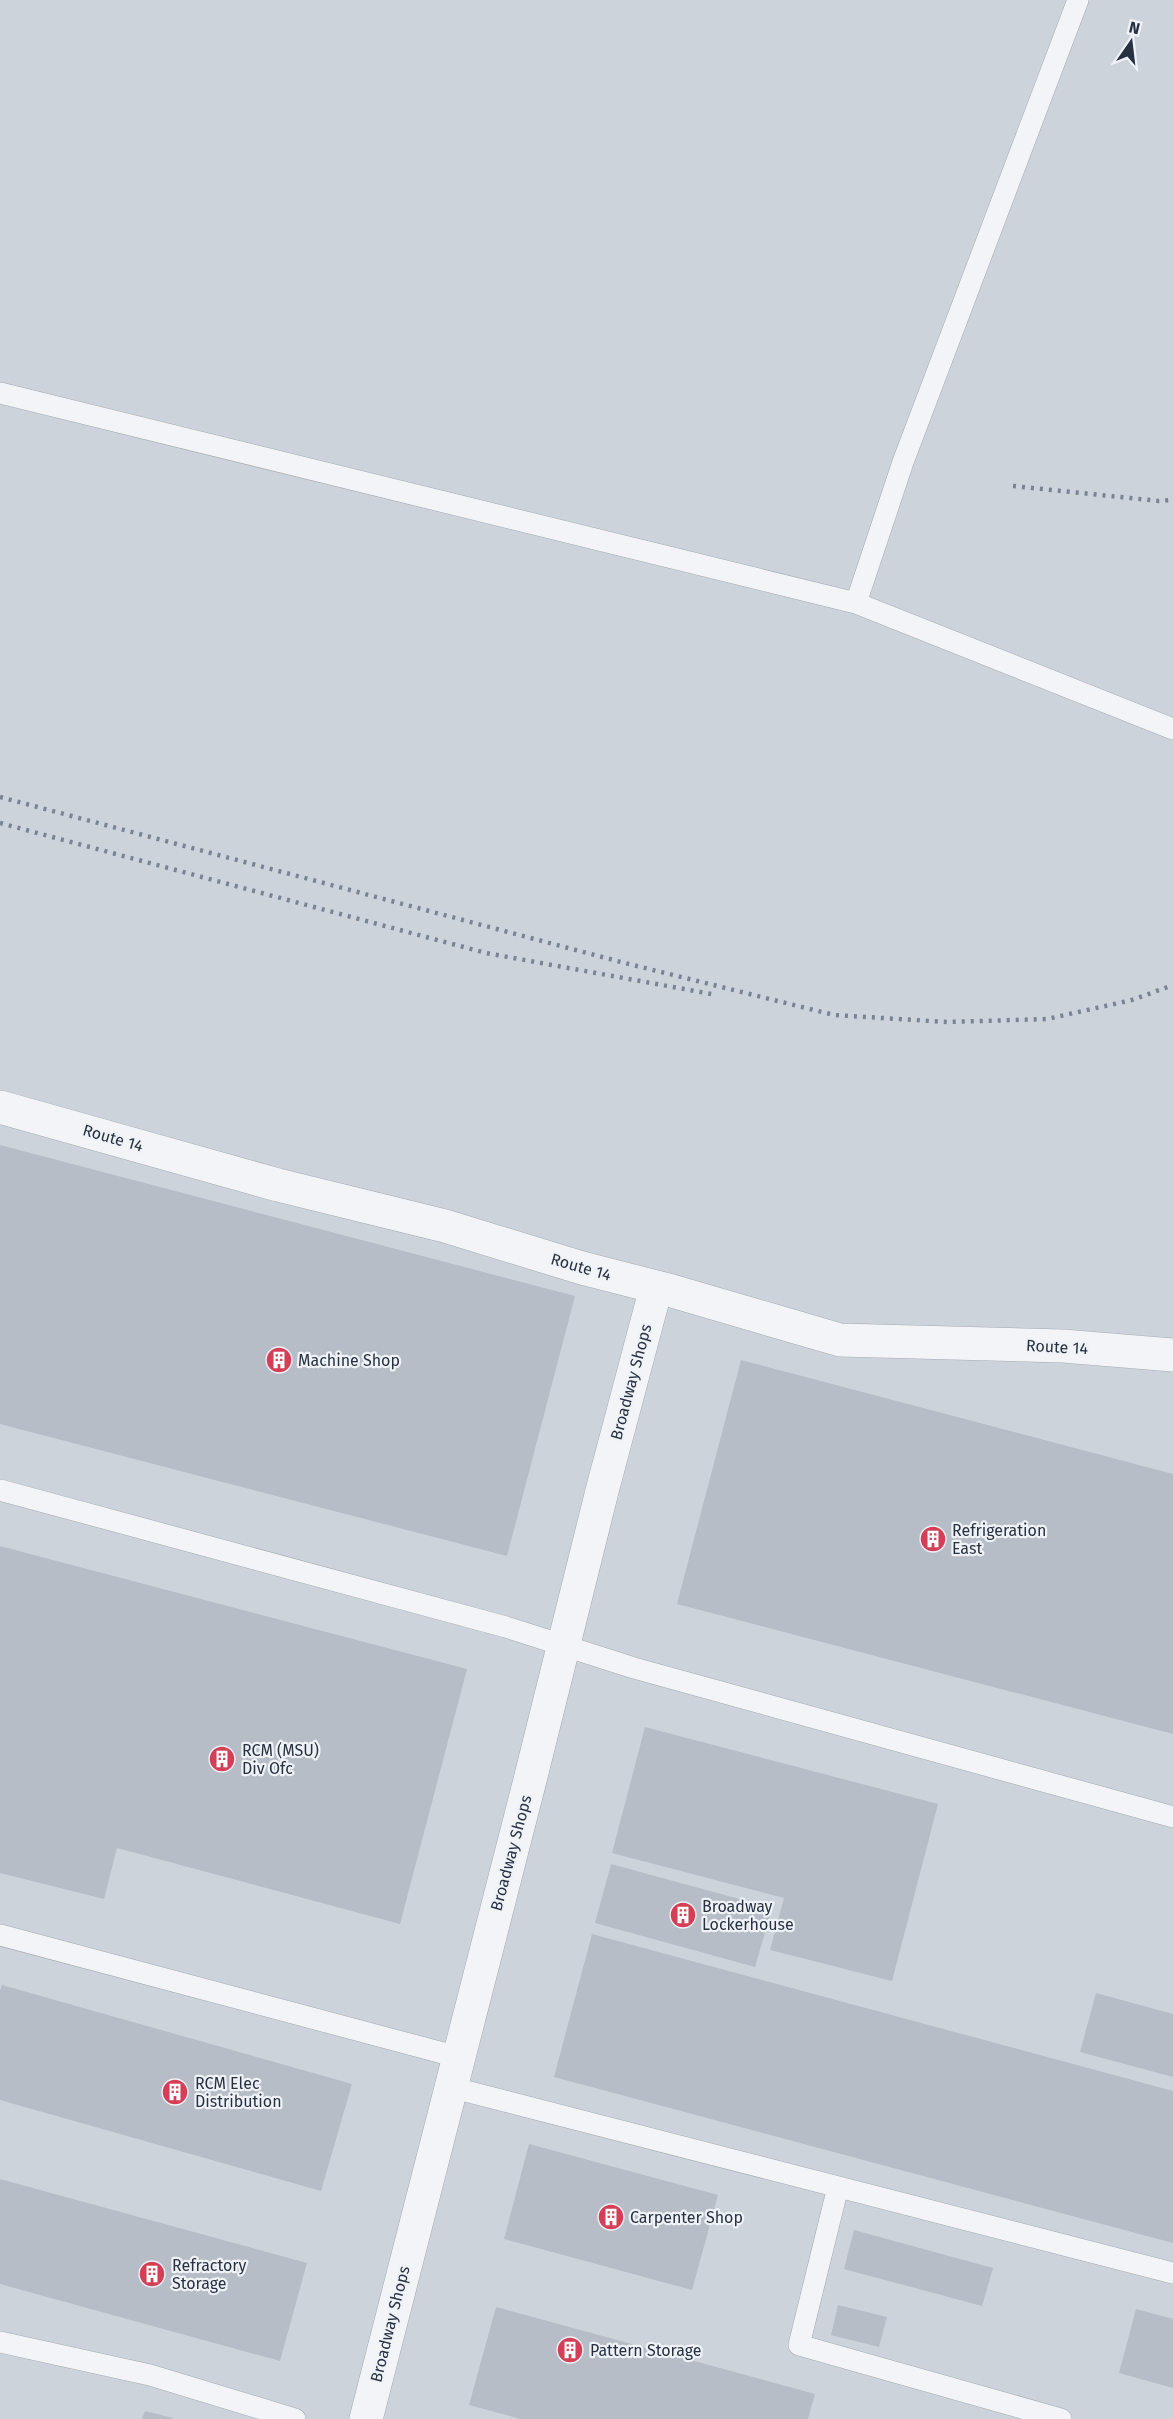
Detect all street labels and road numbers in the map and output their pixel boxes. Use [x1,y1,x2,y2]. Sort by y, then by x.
street label: Route 14 [81,1120,146,1156]
street label: Route 14 [549,1249,614,1285]
street label: Broadway Shops [606,1322,656,1442]
street label: Route 14 [1026,1336,1089,1358]
street label: Broadway Shops [486,1793,536,1913]
street label: Broadway Shops [366,2264,414,2384]

